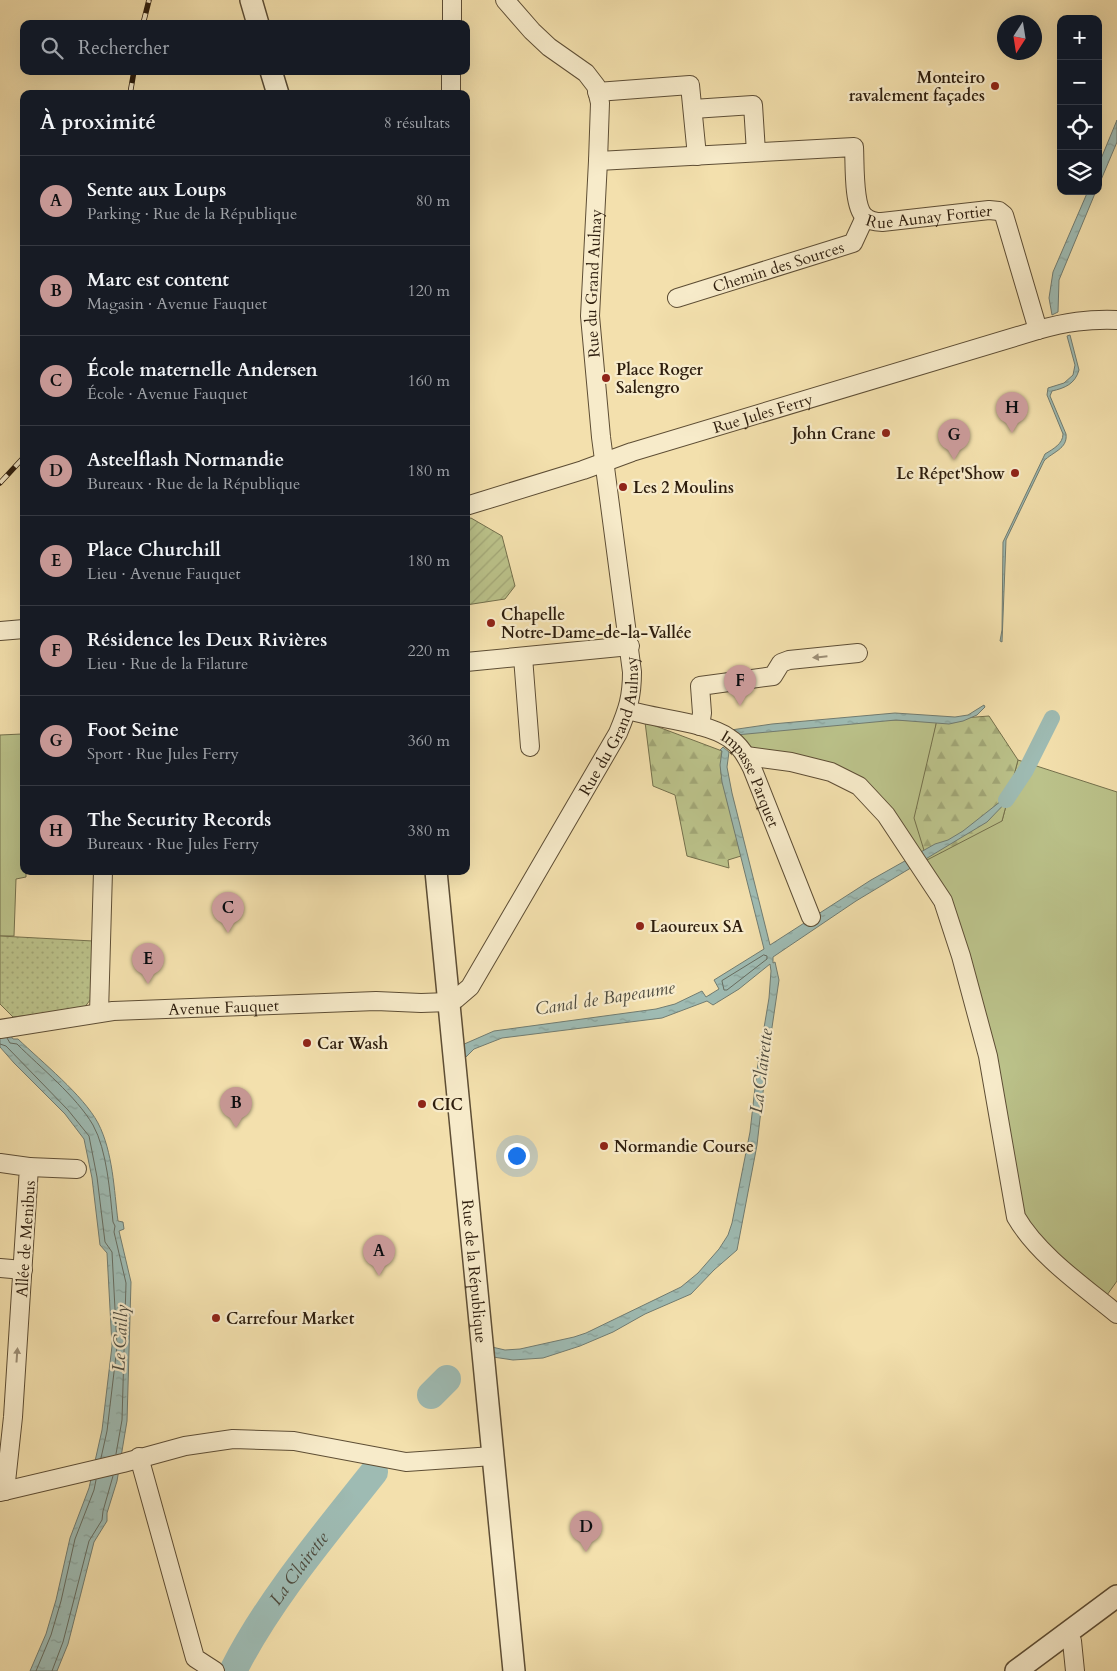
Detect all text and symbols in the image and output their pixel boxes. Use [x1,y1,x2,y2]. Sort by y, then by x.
north arrow [997,15,1042,60]
map controls [1057,15,1102,195]
button: + [1057,15,1102,60]
search box [20,20,470,75]
icon: search [38,34,66,62]
text: Rechercher [78,35,169,61]
button: − [1057,60,1102,105]
place label: Monteiro ravalement façades [849,67,985,107]
marker: Monteiro ravalement façades [989,80,1001,92]
button: locate [1057,105,1102,150]
text: À proximité [40,108,156,137]
text: 8 résultats [384,112,450,134]
button: layers [1057,150,1102,195]
text: Sente aux Loups [87,177,226,203]
text: A [50,190,62,212]
text: 80 m [416,190,450,212]
street label: Rue Aunay Fortier [863,200,993,234]
text: Parking · Rue de la République [87,203,297,225]
street label: Rue du Grand Aulnay [580,208,608,359]
street label: Chemin des Sources [710,237,847,298]
text: Marc est content [87,267,229,293]
text: B [50,280,62,302]
text: 120 m [408,280,450,302]
text: Magasin · Avenue Fauquet [87,293,267,315]
text: École maternelle Andersen [87,357,318,383]
place label: Place Roger Salengro [616,359,703,399]
text: C [50,370,62,392]
text: 160 m [408,370,450,392]
marker: Place Roger Salengro [600,372,612,384]
text: École · Avenue Fauquet [87,383,247,405]
street label: Rue Jules Ferry [710,388,816,439]
pin: H [996,392,1028,433]
pin: G [938,419,970,460]
place label: John Crane [790,423,876,445]
marker: John Crane [880,427,892,439]
text: Asteelflash Normandie [87,447,284,473]
text: D [49,460,63,482]
text: 180 m [408,460,450,482]
place label: Le Répet'Show [896,463,1006,485]
marker: Le Répet'Show [1009,467,1021,479]
text: Bureaux · Rue de la République [87,473,300,495]
place label: Les 2 Moulins [633,477,734,499]
marker: Les 2 Moulins [617,481,629,493]
text: Place Churchill [87,537,221,563]
text: E [51,550,61,572]
text: 180 m [408,550,450,572]
text: Lieu · Avenue Fauquet [87,563,241,585]
place label: Chapelle Notre-Dame-de-la-Vallée [501,604,692,644]
marker: Chapelle Notre-Dame-de-la-Vallée [485,617,497,629]
text: Résidence les Deux Rivières [87,627,327,653]
text: F [51,640,61,662]
text: 220 m [408,640,450,662]
text: Lieu · Rue de la Filature [87,653,248,675]
one-way arrow [811,653,827,661]
street label: Rue du Grand Aulnay [574,654,644,800]
pin: F [724,665,756,706]
text: Foot Seine [87,717,179,743]
street label: Impasse Parquet [717,725,784,831]
text: G [49,730,63,752]
text: 360 m [408,730,450,752]
text: Sport · Rue Jules Ferry [87,743,239,765]
text: The Security Records [87,807,271,833]
text: H [49,820,63,842]
text: 380 m [408,820,450,842]
text: Bureaux · Rue Jules Ferry [87,833,259,855]
pin: C [212,892,244,933]
place label: Laoureux SA [650,916,744,938]
marker: Laoureux SA [634,920,646,932]
pin: E [132,943,164,984]
water label: Canal de Bapeaume [533,975,678,1022]
street label: Avenue Fauquet [168,995,279,1021]
water label: La Clairette [744,1026,779,1115]
place label: Car Wash [317,1033,388,1055]
marker: Car Wash [301,1037,313,1049]
pin: B [220,1087,252,1128]
place label: CIC [432,1094,463,1116]
marker: CIC [416,1098,428,1110]
place label: Normandie Course [614,1136,754,1158]
marker: Normandie Course [598,1140,610,1152]
your location [504,1143,530,1169]
street label: Allée de Menibus [11,1180,41,1298]
street label: Rue de la République [456,1198,492,1344]
pin: A [363,1235,395,1276]
water label: Le Cailly [106,1304,135,1372]
place label: Carrefour Market [226,1308,355,1330]
marker: Carrefour Market [210,1312,222,1324]
one-way arrow [14,1347,22,1363]
pin: D [570,1511,602,1552]
water label: La Clairette [264,1526,335,1610]

